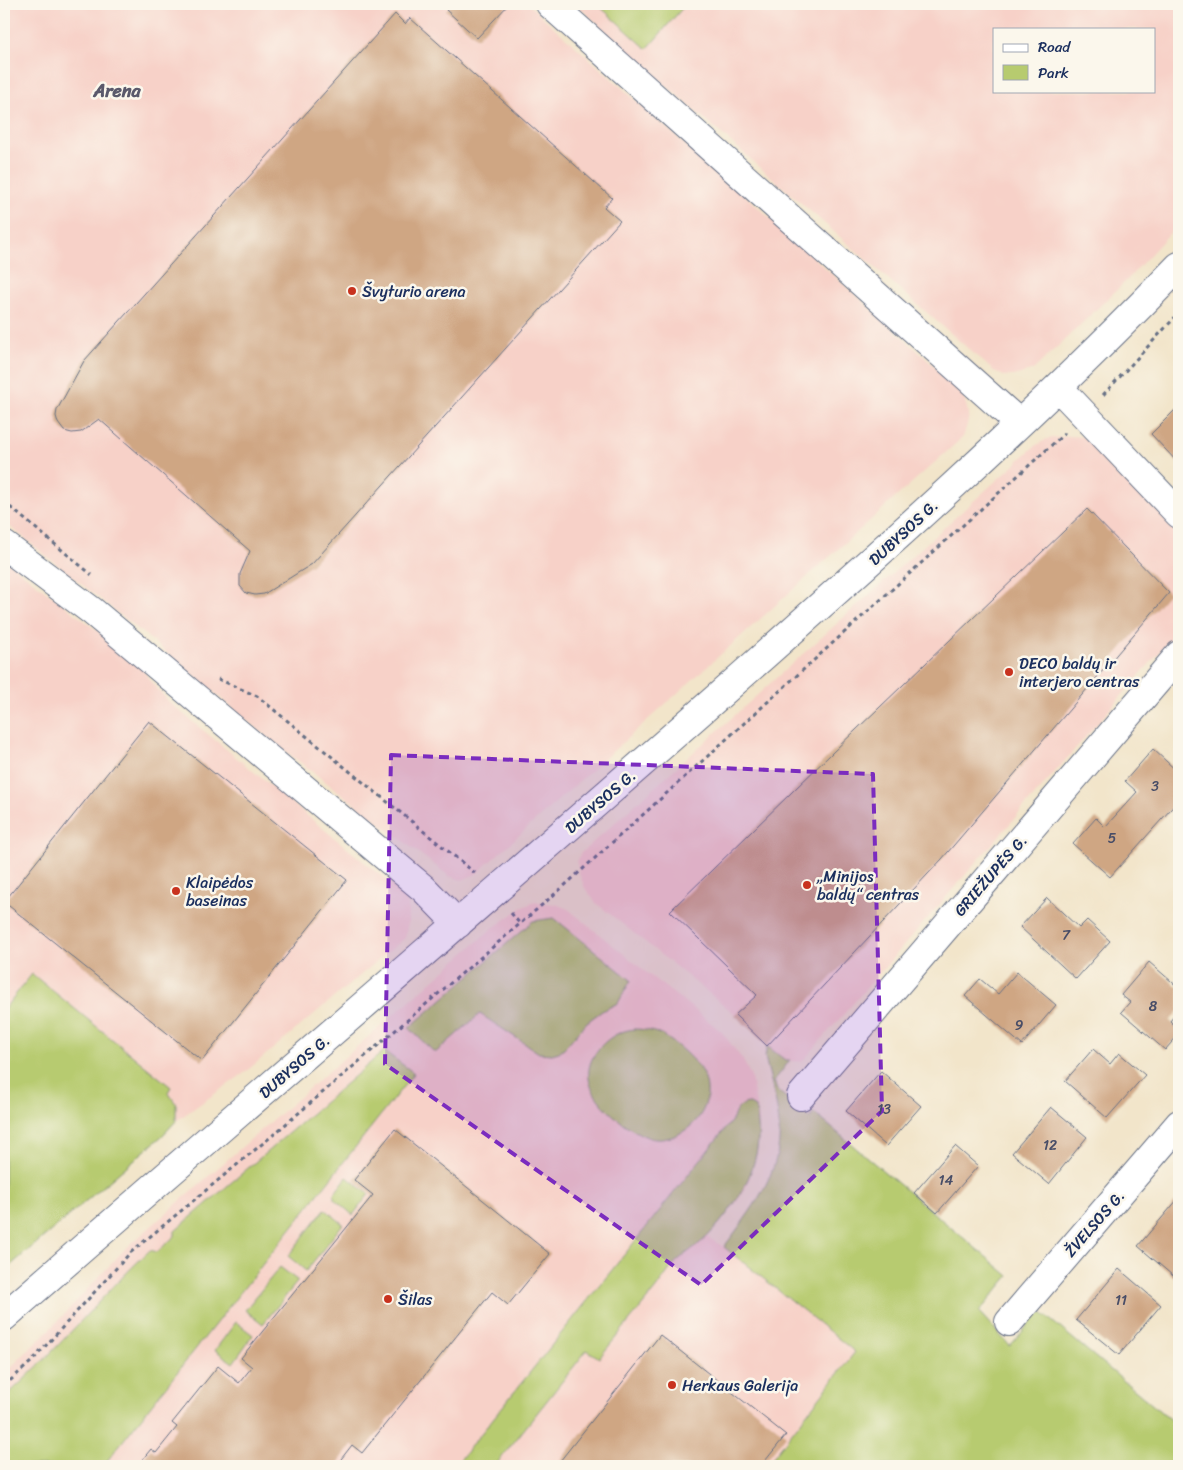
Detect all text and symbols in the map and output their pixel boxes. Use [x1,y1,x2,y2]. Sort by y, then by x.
legend [993,28,1156,92]
text: Road [1038,34,1071,60]
text: Park [1038,60,1069,86]
district label: Arena [92,75,142,107]
place label: Švyturio arena [362,277,465,306]
marker: Švyturio arena [346,285,358,297]
street label: DUBYSOS G. [861,492,945,573]
place label: DECO baldų ir interjero centras [1019,649,1140,696]
marker: DECO baldų ir interjero centras [1003,666,1015,678]
street label: DUBYSOS G. [558,762,643,841]
house number: 3 [1151,774,1159,799]
house number: 5 [1108,826,1117,851]
street label: GRIEŽUPĖS G. [946,827,1035,923]
place label: „Minijos baldų“ centras [816,862,920,909]
place label: Klaipėdos baseinas [186,868,254,915]
marker: „Minijos baldų“ centras [801,879,813,891]
marker: Klaipėdos baseinas [170,885,182,897]
house number: 7 [1062,923,1071,948]
house number: 8 [1149,994,1158,1019]
house number: 9 [1015,1013,1024,1038]
street label: DUBYSOS G. [252,1027,337,1106]
house number: 13 [877,1097,891,1122]
house number: 12 [1043,1133,1057,1158]
house number: 14 [939,1168,954,1193]
street label: ŽVELSOS G. [1057,1183,1132,1264]
place label: Šilas [398,1285,433,1314]
house number: 11 [1115,1288,1127,1313]
marker: Šilas [382,1293,394,1305]
place label: Herkaus Galerija [682,1371,798,1400]
marker: Herkaus Galerija [666,1379,678,1391]

